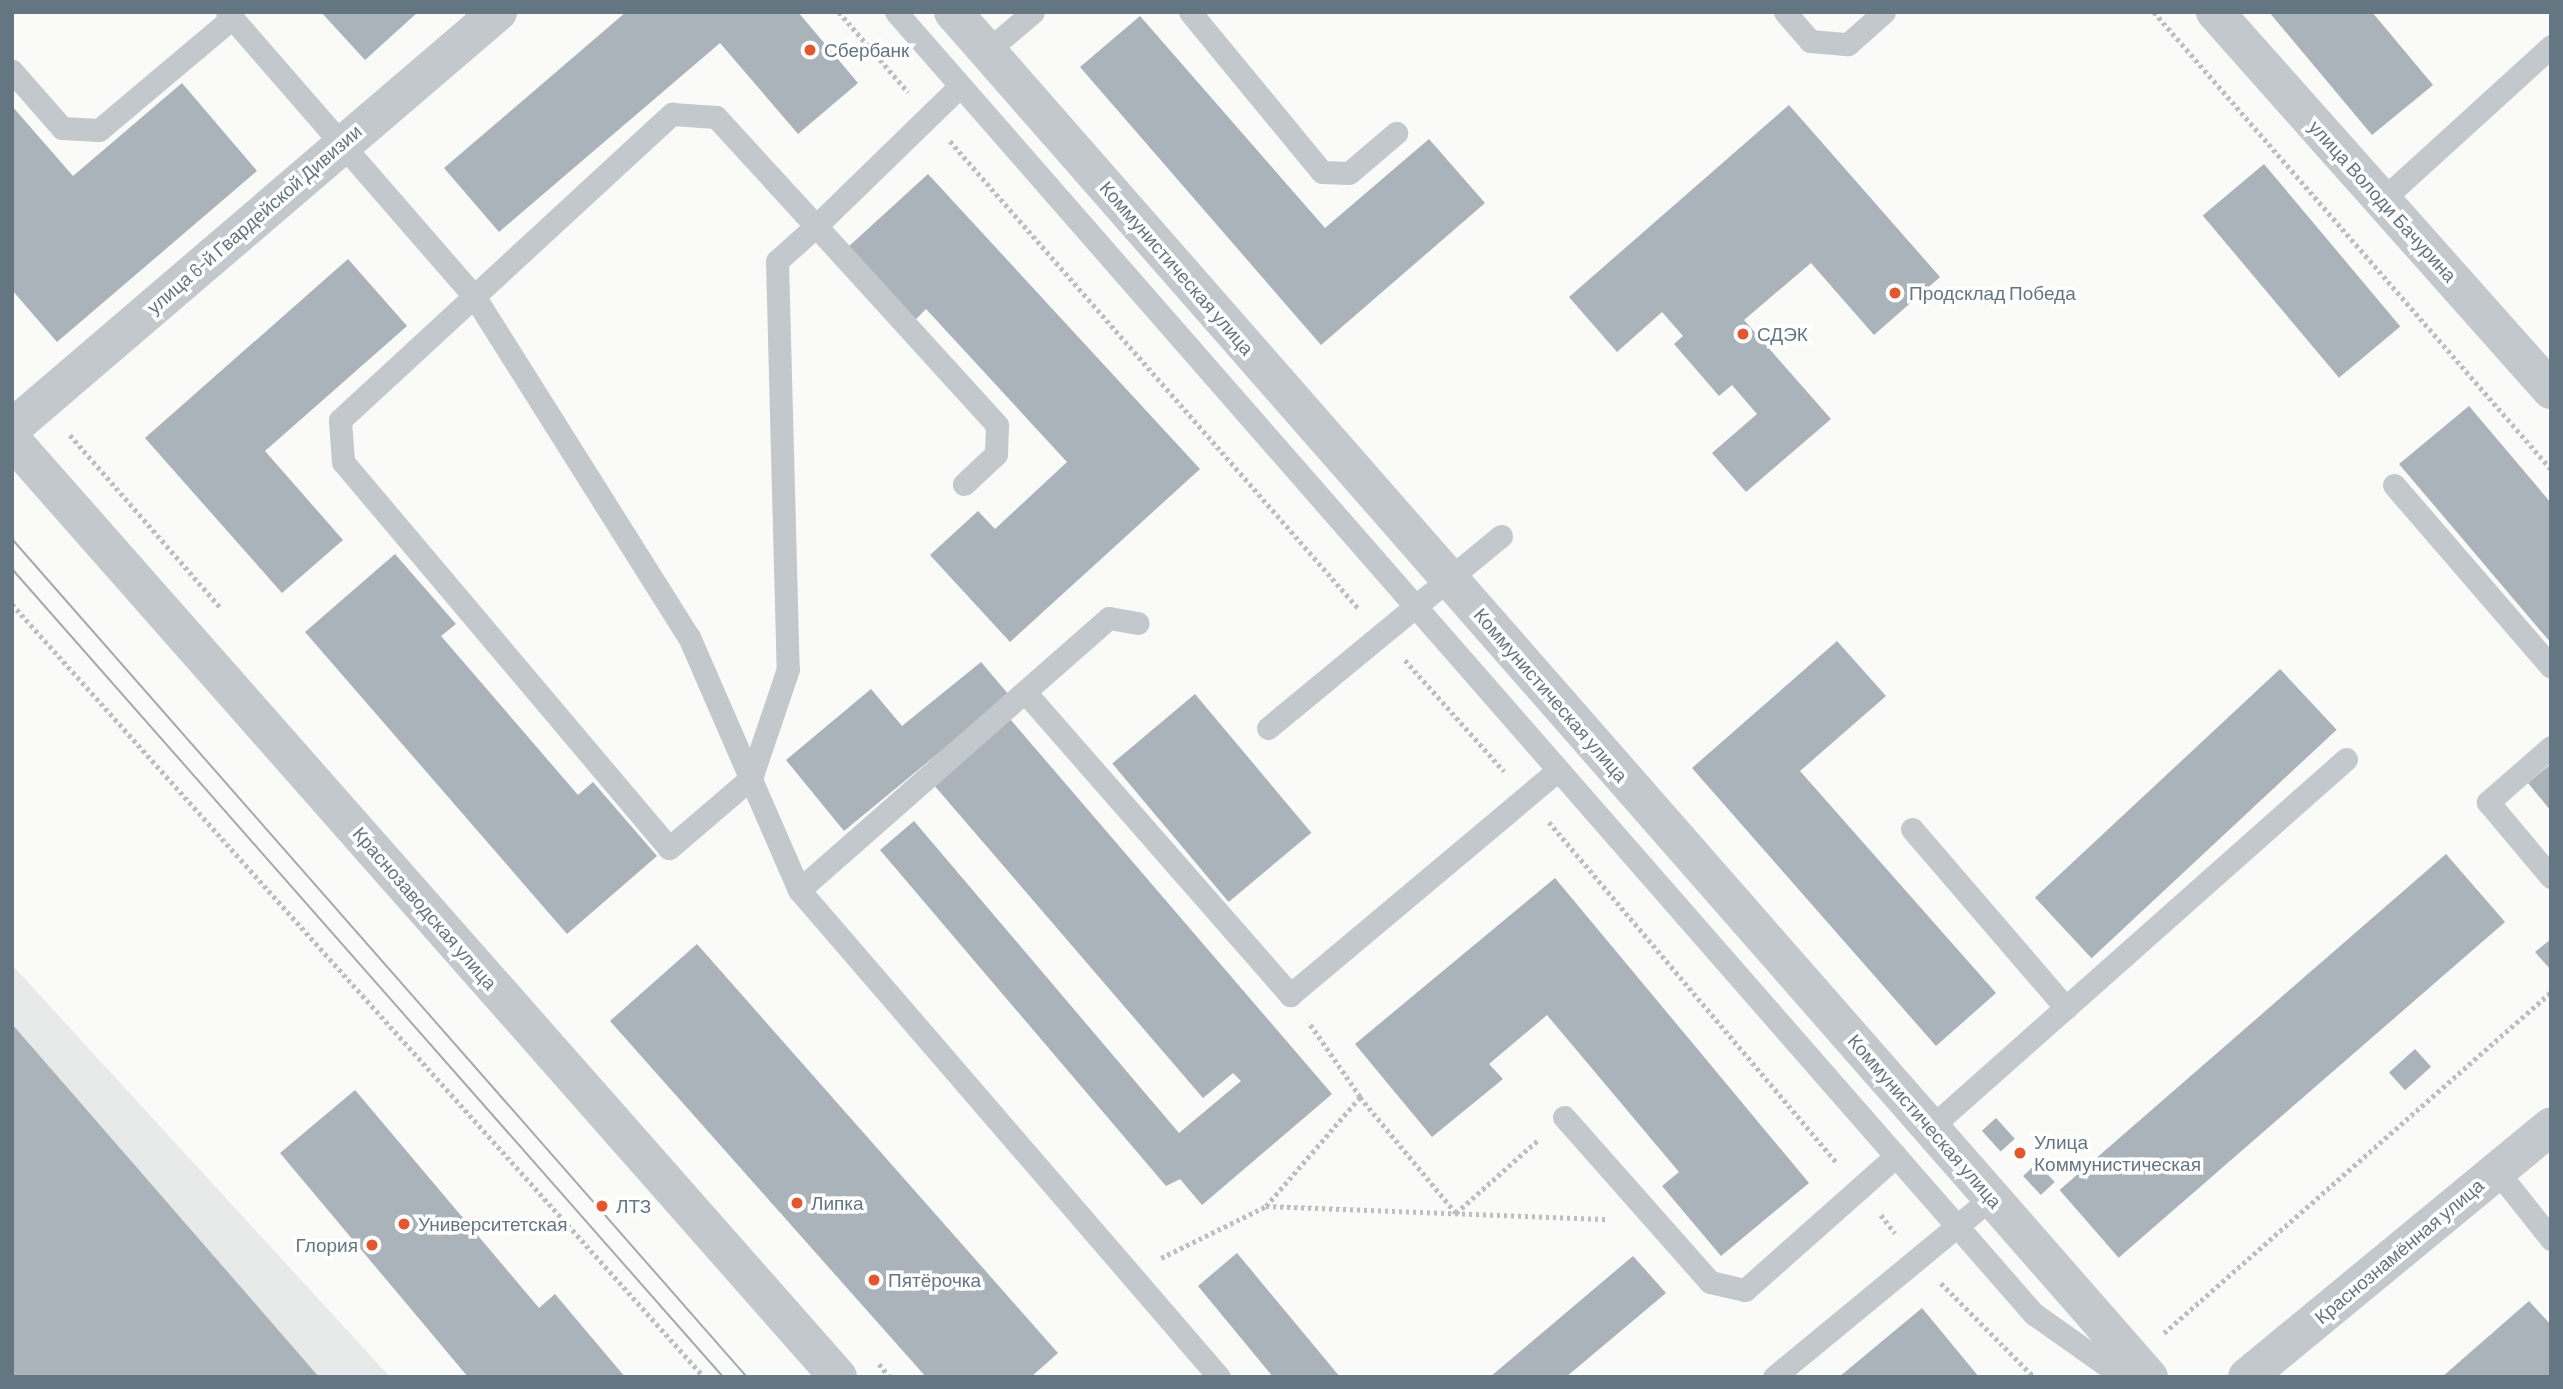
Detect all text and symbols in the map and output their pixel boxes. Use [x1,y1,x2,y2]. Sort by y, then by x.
place label: Сбербанк [824,39,909,61]
marker: Сбербанк [802,42,818,58]
street label: улица Володи Бачурина [2304,115,2462,287]
street label: улица 6-й Гвардейской Дивизии [142,120,366,318]
street label: Коммунистическая улица [1095,176,1259,360]
place label: Продсклад Победа [1909,282,2076,304]
marker: Продсклад Победа [1887,285,1903,301]
place label: СДЭК [1757,323,1808,345]
marker: СДЭК [1735,326,1751,342]
street label: Коммунистическая улица [1469,603,1633,787]
street label: Краснозаводская улица [348,822,502,994]
street label: Коммунистическая улица [1843,1029,2007,1213]
place label: Улица Коммунистическая [2034,1131,2201,1175]
marker: Улица Коммунистическая [2012,1145,2028,1161]
street label: Краснознамённая улица [2310,1174,2488,1328]
place label: Липка [811,1192,864,1214]
place label: ЛТЗ [616,1195,651,1217]
marker: Липка [789,1195,805,1211]
marker: ЛТЗ [594,1198,610,1214]
place label: Университетская [418,1213,567,1235]
marker: Университетская [396,1216,412,1232]
place label: Глория [295,1234,358,1256]
marker: Глория [364,1237,380,1253]
place label: Пятёрочка [888,1269,981,1291]
marker: Пятёрочка [866,1272,882,1288]

